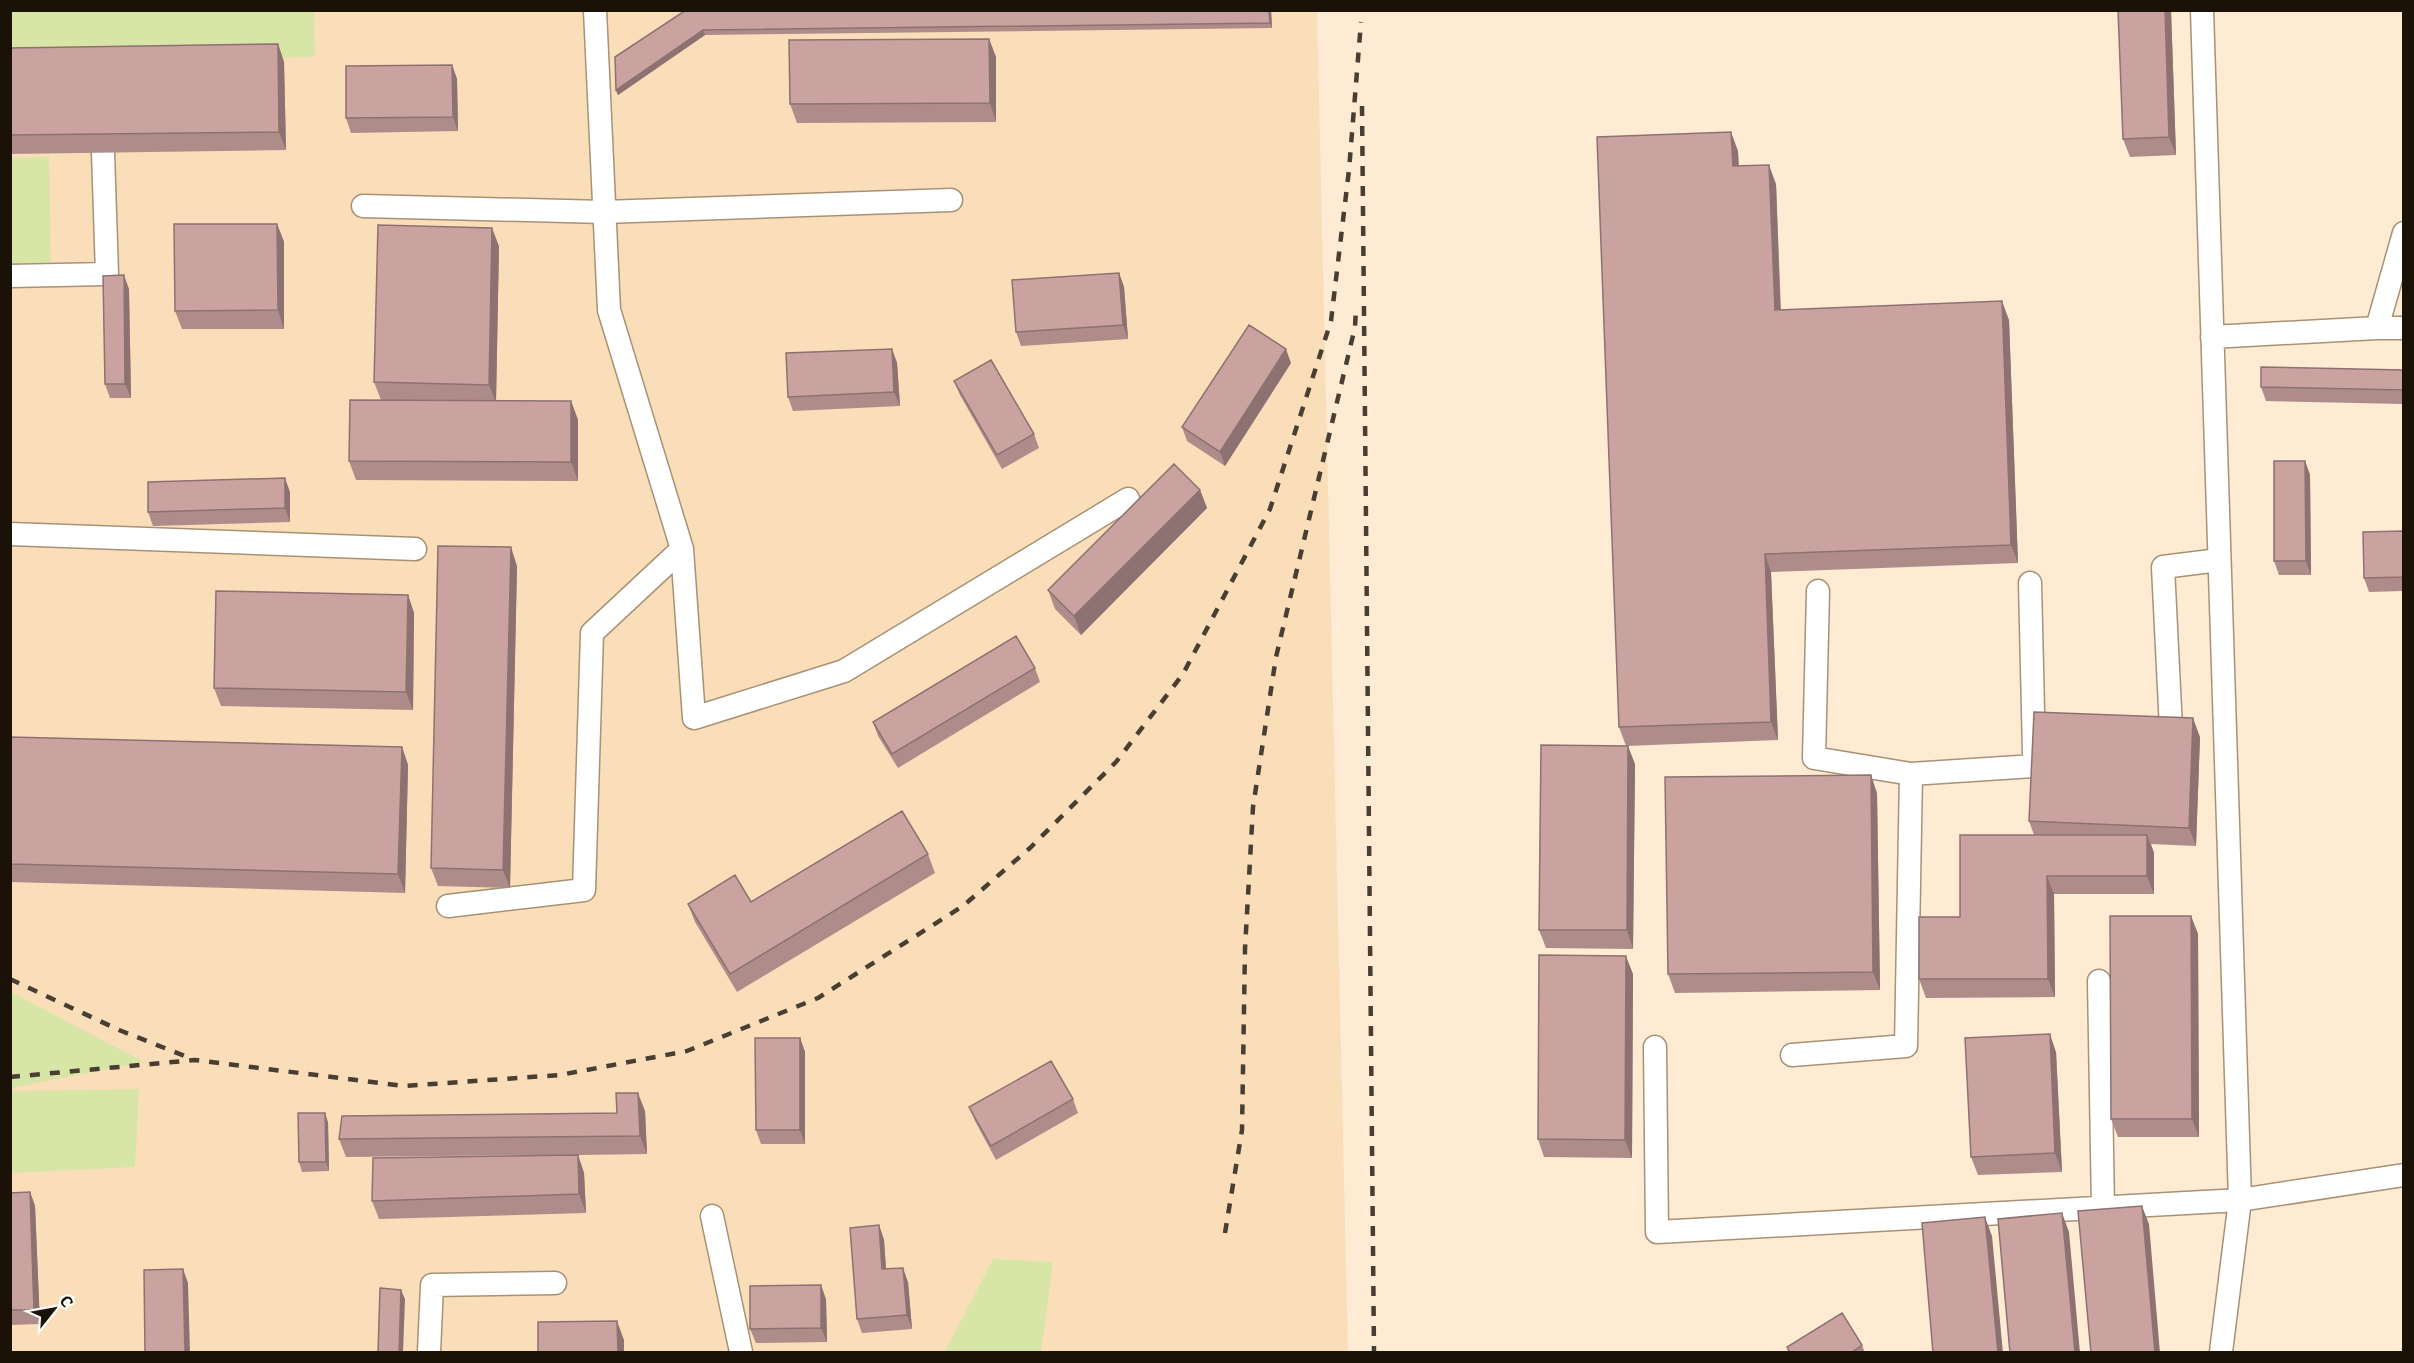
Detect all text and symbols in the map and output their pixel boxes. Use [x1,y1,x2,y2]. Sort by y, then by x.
north arrow [24,1279,84,1339]
text: С [56,1292,77,1311]

